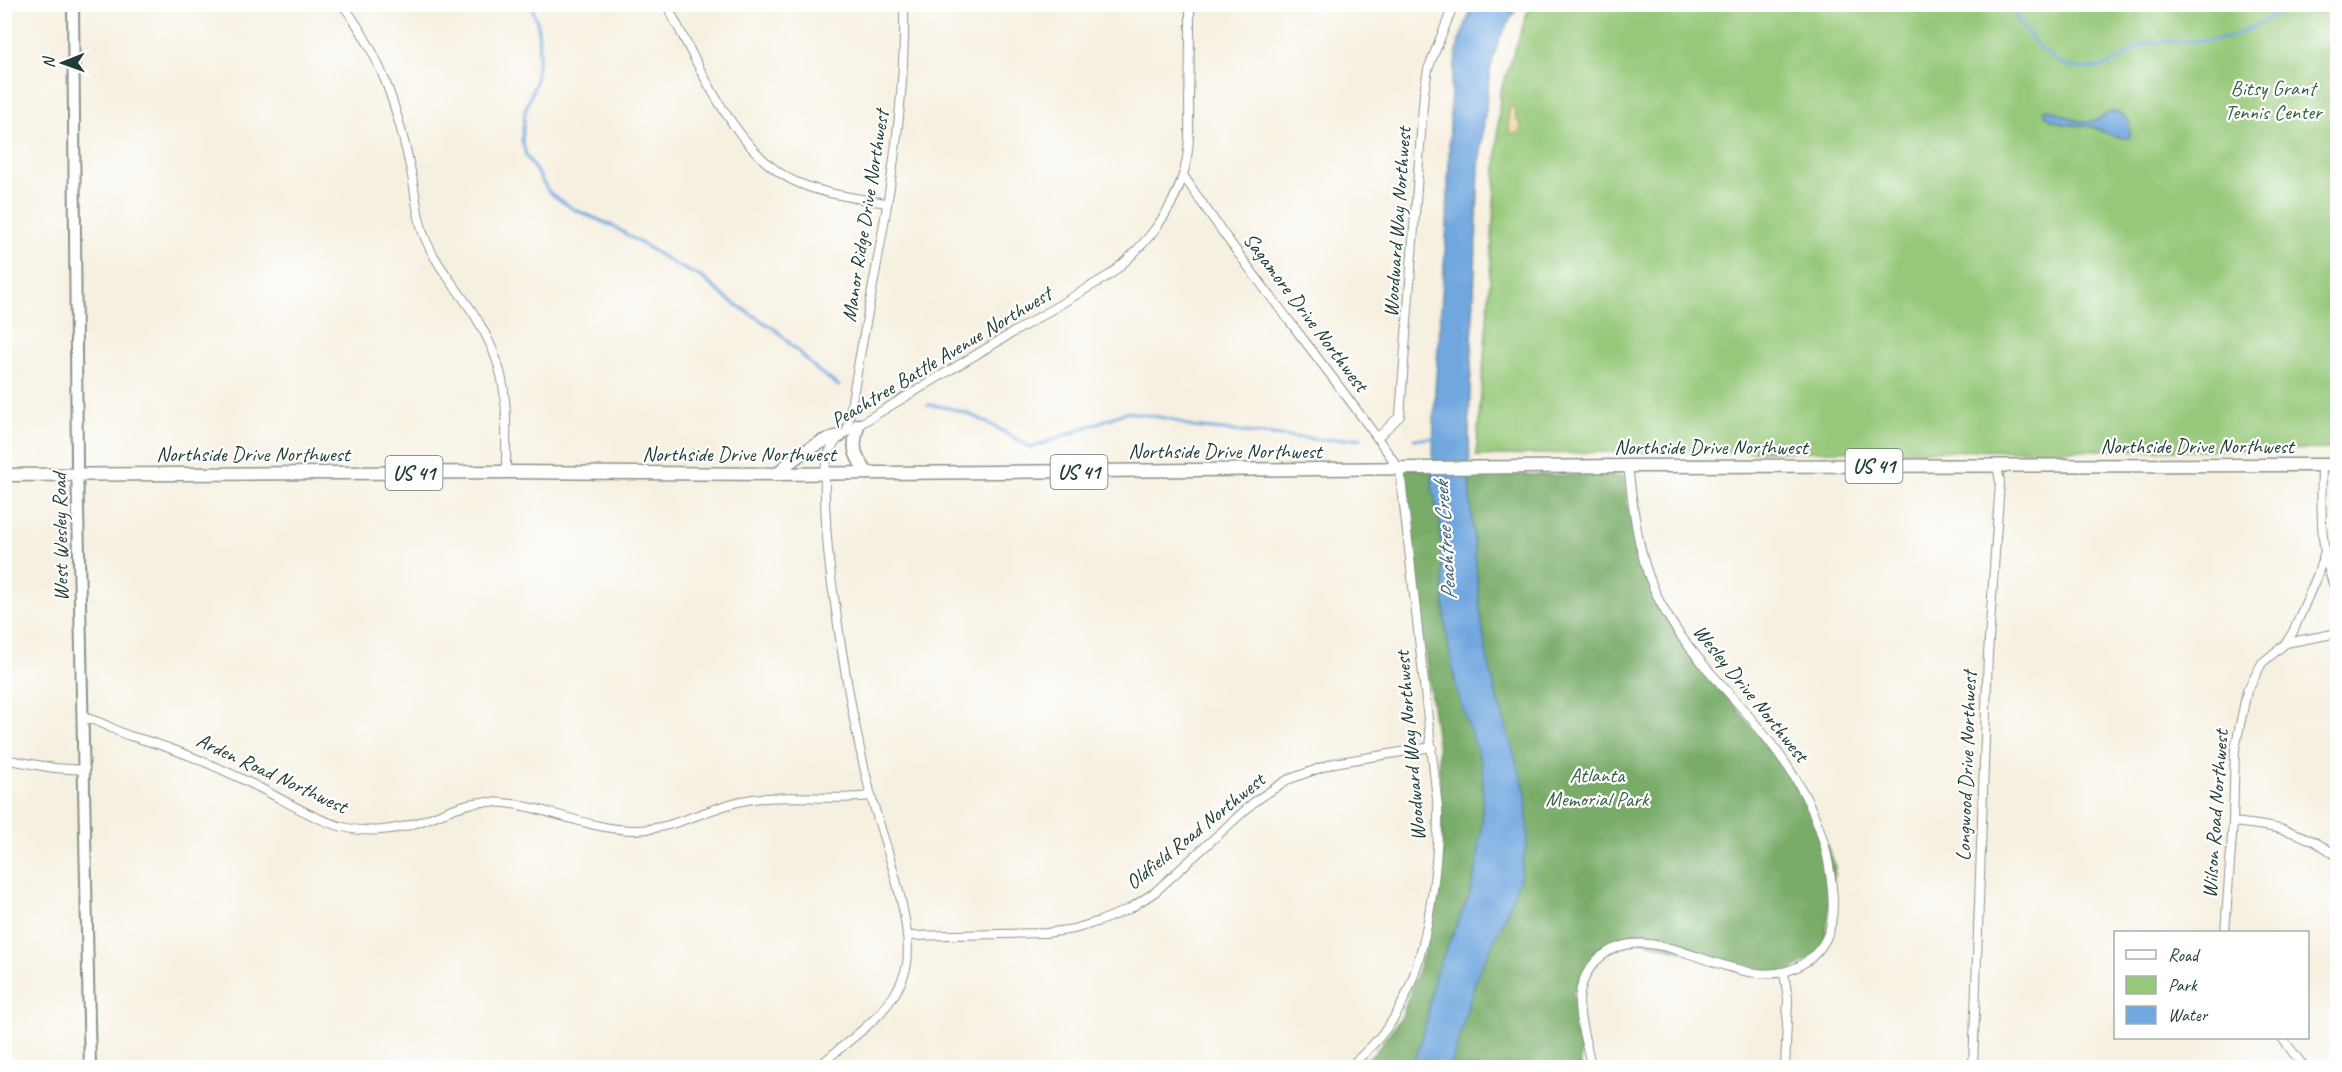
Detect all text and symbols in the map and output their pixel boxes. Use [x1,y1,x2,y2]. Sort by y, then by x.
north arrow [33,33,93,93]
text: N [39,55,59,68]
park label: Bitsy Grant Tennis Center [2224,75,2323,125]
street label: Manor Ridge Drive Northwest [835,105,895,324]
street label: Woodward Way Northwest [1377,124,1417,318]
street label: Sagamore Drive Northwest [1238,227,1376,398]
street label: Peachtree Battle Avenue Northwest [826,279,1059,433]
street label: Northside Drive Northwest [2100,433,2296,459]
street label: Northside Drive Northwest [1614,434,1810,460]
street label: Northside Drive Northwest [1128,438,1324,464]
street label: Northside Drive Northwest [156,441,352,467]
street label: Northside Drive Northwest [642,441,838,467]
road number: US 41 [1846,449,1902,483]
road number: US 41 [1050,455,1108,489]
road number: US 41 [386,456,442,490]
street label: West Wesley Road [46,470,74,601]
water label: Peachtree Creek [1427,477,1463,601]
street label: Wesley Drive Northwest [1687,619,1816,769]
street label: Woodward Way Northwest [1389,648,1431,842]
street label: Longwood Drive Northwest [1950,668,1982,861]
street label: Arden Road Northwest [193,727,353,820]
street label: Wilson Road Northwest [2196,727,2234,899]
park label: Atlanta Memorial Park [1546,762,1650,812]
street label: Oldfield Road Northwest [1120,766,1271,895]
legend [2114,931,2309,1039]
text: Road [2168,944,2201,966]
text: Park [2168,974,2198,996]
text: Water [2168,1004,2209,1026]

